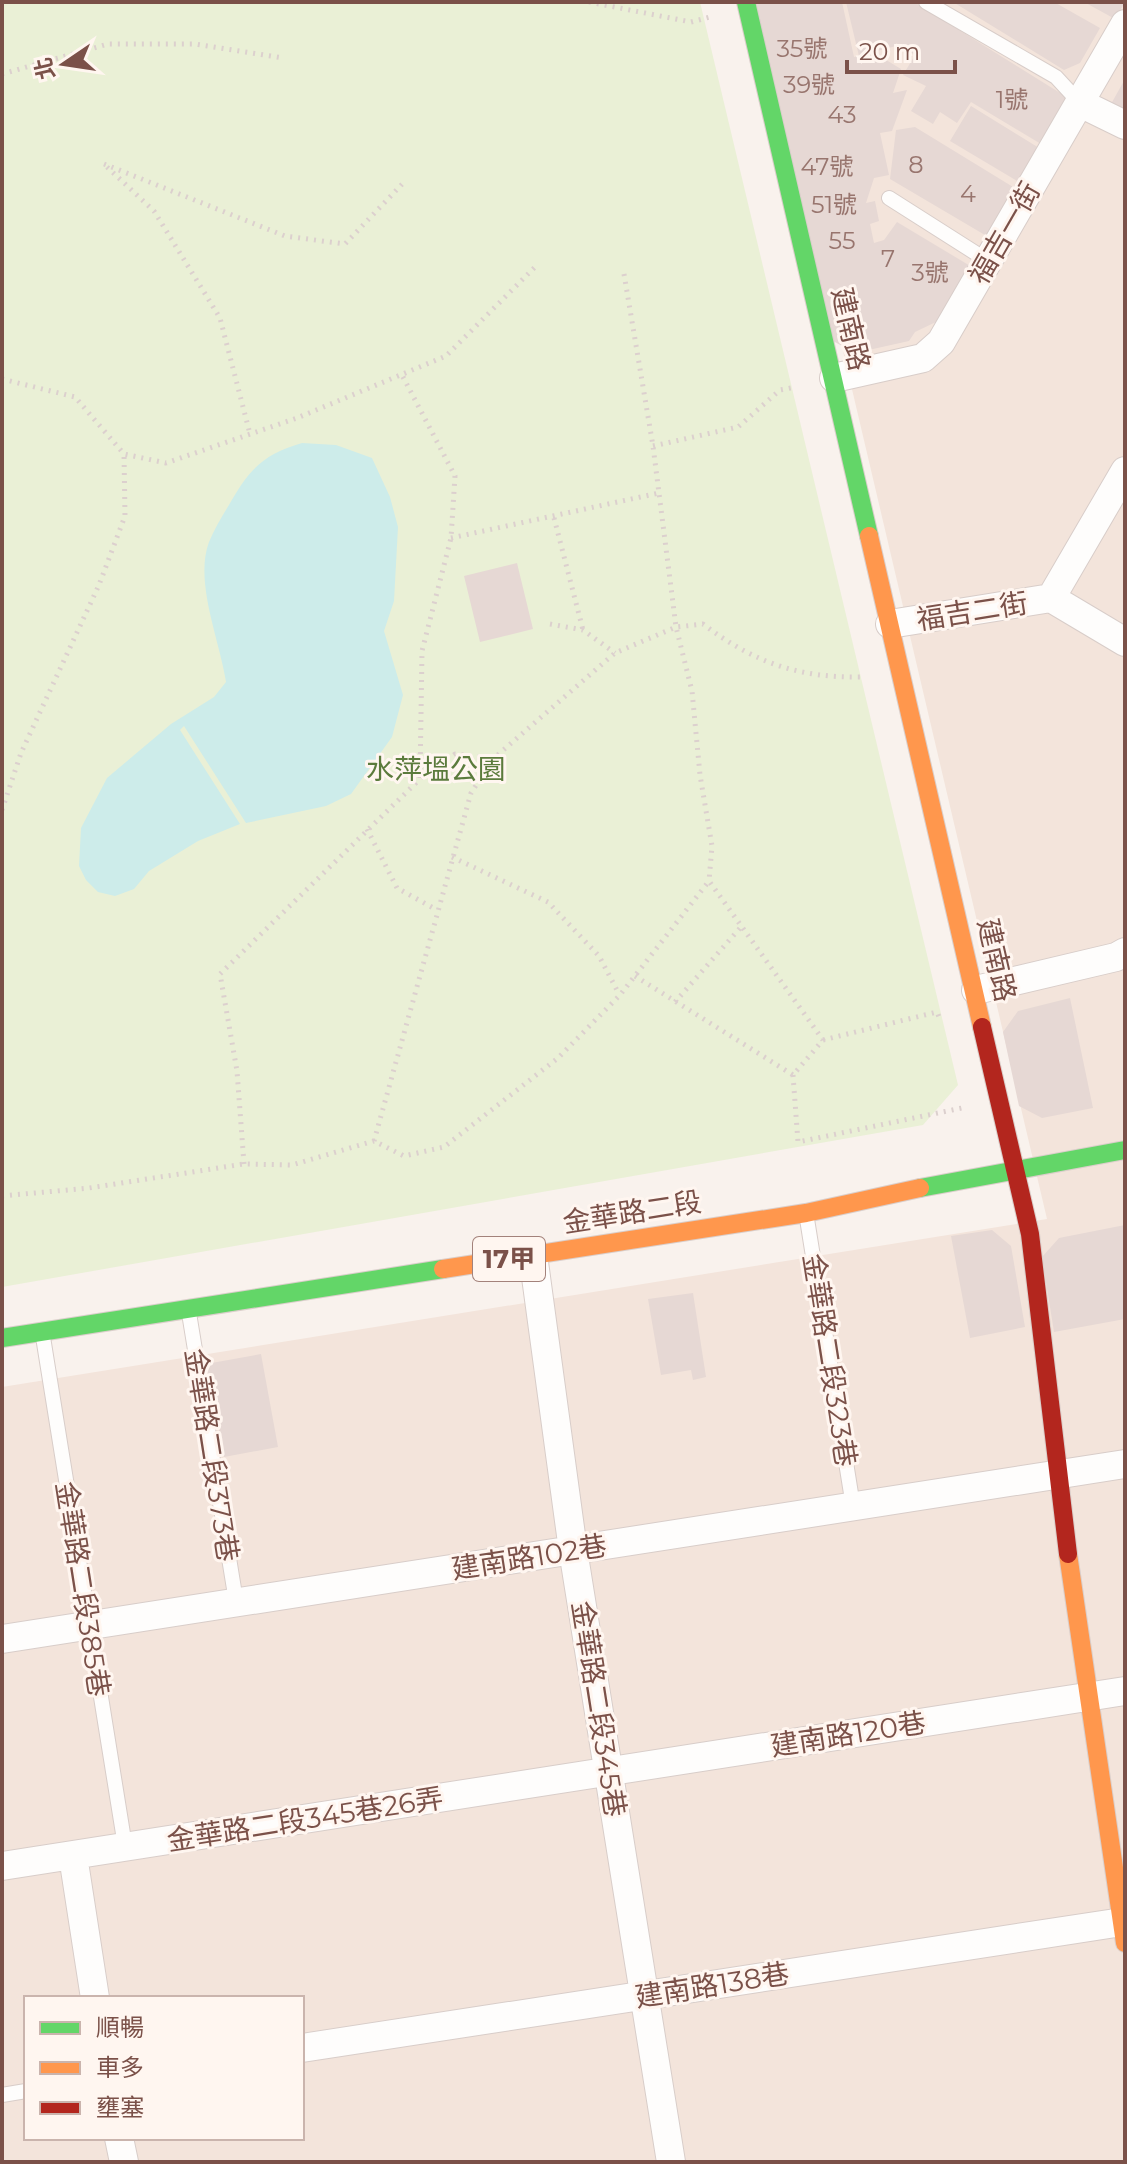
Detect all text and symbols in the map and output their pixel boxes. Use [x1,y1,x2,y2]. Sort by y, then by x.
north arrow [24,24,104,104]
scale bar [847,24,955,74]
house number: 35號 [777,34,827,63]
text: 20 m [859,37,920,66]
text: 北 [29,55,61,82]
house number: 39號 [783,70,835,99]
house number: 1號 [996,85,1028,114]
house number: 43 [827,100,857,129]
house number: 8 [908,150,924,179]
house number: 47號 [801,152,853,181]
street label: 福吉一街 [961,176,1047,290]
house number: 4 [960,179,976,208]
house number: 51號 [811,190,857,219]
house number: 55 [828,226,856,255]
house number: 7 [881,244,895,273]
house number: 3號 [911,258,949,287]
street label: 建南路 [825,284,877,374]
street label: 福吉二街 [914,585,1030,637]
park label: 水萍塭公園 [366,752,506,786]
street label: 建南路 [971,915,1023,1005]
street label: 金華路二段 [560,1184,704,1240]
road number: 17甲 [473,1237,545,1281]
street label: 金華路二段323巷 [796,1251,864,1469]
street label: 金華路二段373巷 [178,1346,246,1564]
street label: 金華路二段385巷 [49,1479,117,1699]
street label: 建南路102巷 [449,1528,609,1586]
street label: 金華路二段345巷 [565,1599,633,1819]
street label: 建南路120巷 [768,1705,928,1763]
street label: 金華路二段345巷26弄 [165,1780,445,1858]
street label: 建南路138巷 [632,1956,792,2014]
legend [24,1996,304,2140]
text: 順暢 [96,2013,144,2042]
text: 車多 [96,2053,144,2082]
text: 壅塞 [96,2093,144,2122]

